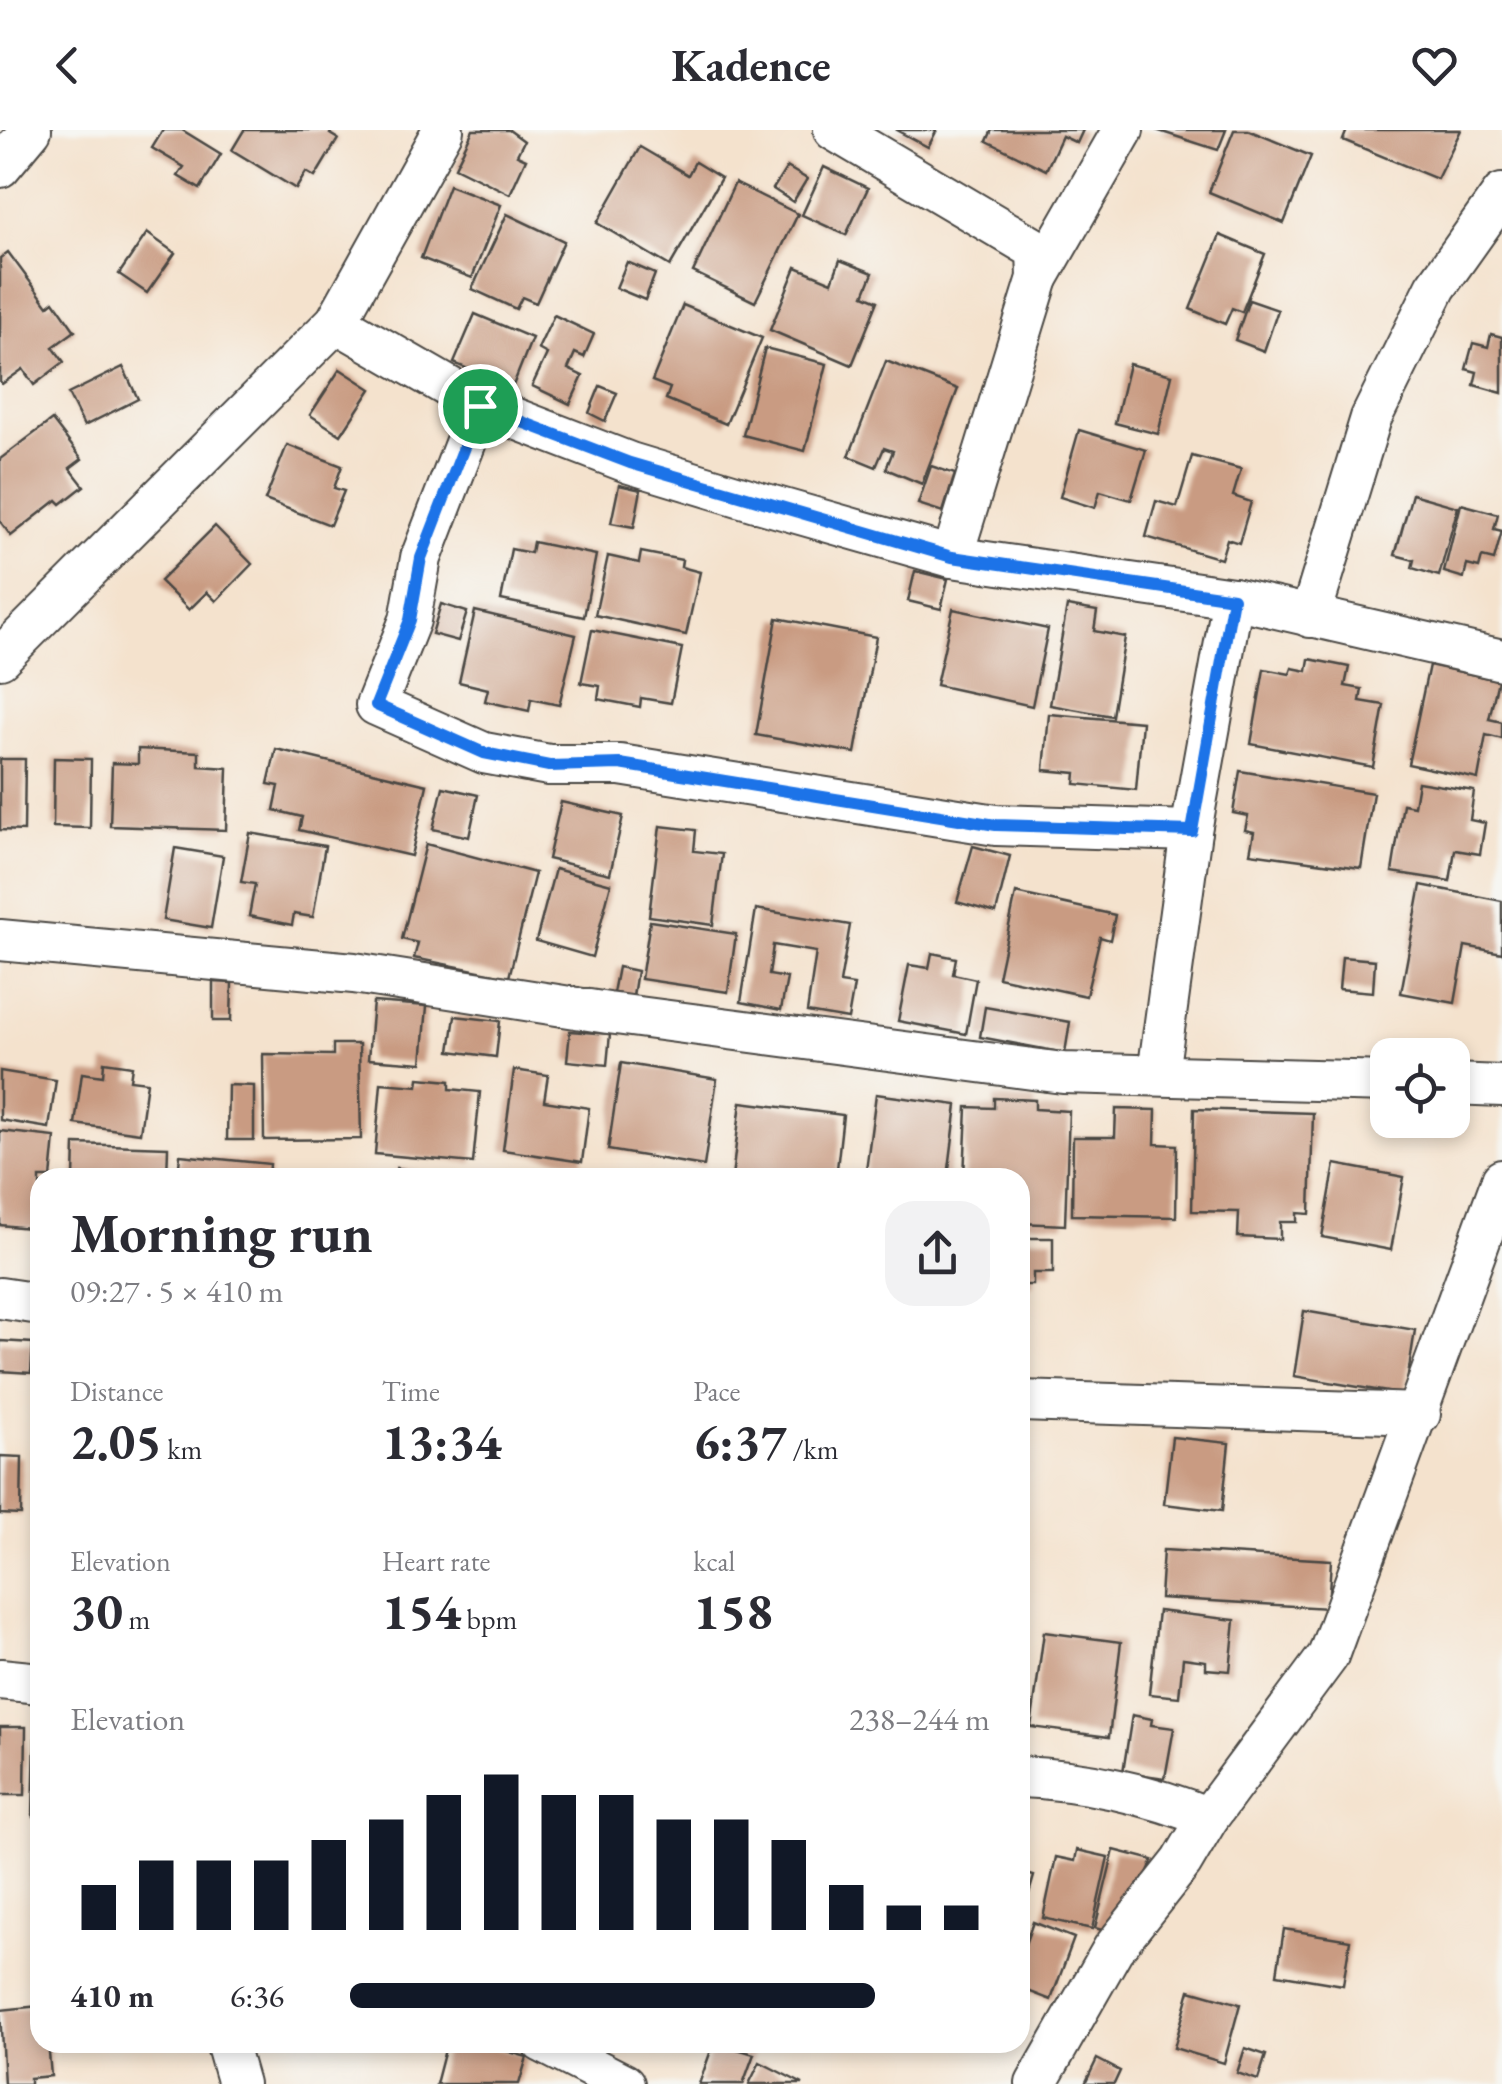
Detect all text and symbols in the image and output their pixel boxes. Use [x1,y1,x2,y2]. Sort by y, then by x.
text: Kadence [671,36,831,94]
icon: back [40,38,95,93]
icon: heart [1407,38,1462,93]
pin [438,364,523,449]
icon: arrive [453,379,508,434]
map controls [1370,1038,1470,1138]
button: locate [1370,1038,1470,1138]
text: Morning run [70,1197,373,1268]
button: share [885,1201,990,1306]
text: 09:27 · 5 × 410 m [70,1270,283,1312]
text: Distance [70,1373,164,1409]
text: Time [382,1373,440,1409]
text: Pace [693,1373,740,1409]
text: 2.05 [70,1409,162,1474]
text: 13:34 [382,1409,502,1474]
text: 6:37 [693,1409,787,1474]
text: km [162,1431,202,1467]
text: /km [787,1431,838,1467]
text: Elevation [70,1543,171,1579]
text: Heart rate [382,1543,490,1579]
text: kcal [693,1543,735,1579]
text: 30 [70,1579,123,1644]
text: 154 [382,1579,461,1644]
text: 158 [693,1579,773,1644]
text: m [123,1601,150,1637]
text: bpm [461,1601,517,1637]
text: Elevation [70,1698,185,1740]
text: 238–244 m [849,1698,990,1740]
text: 410 m [70,1975,154,2017]
text: 6:36 [230,1975,284,2017]

